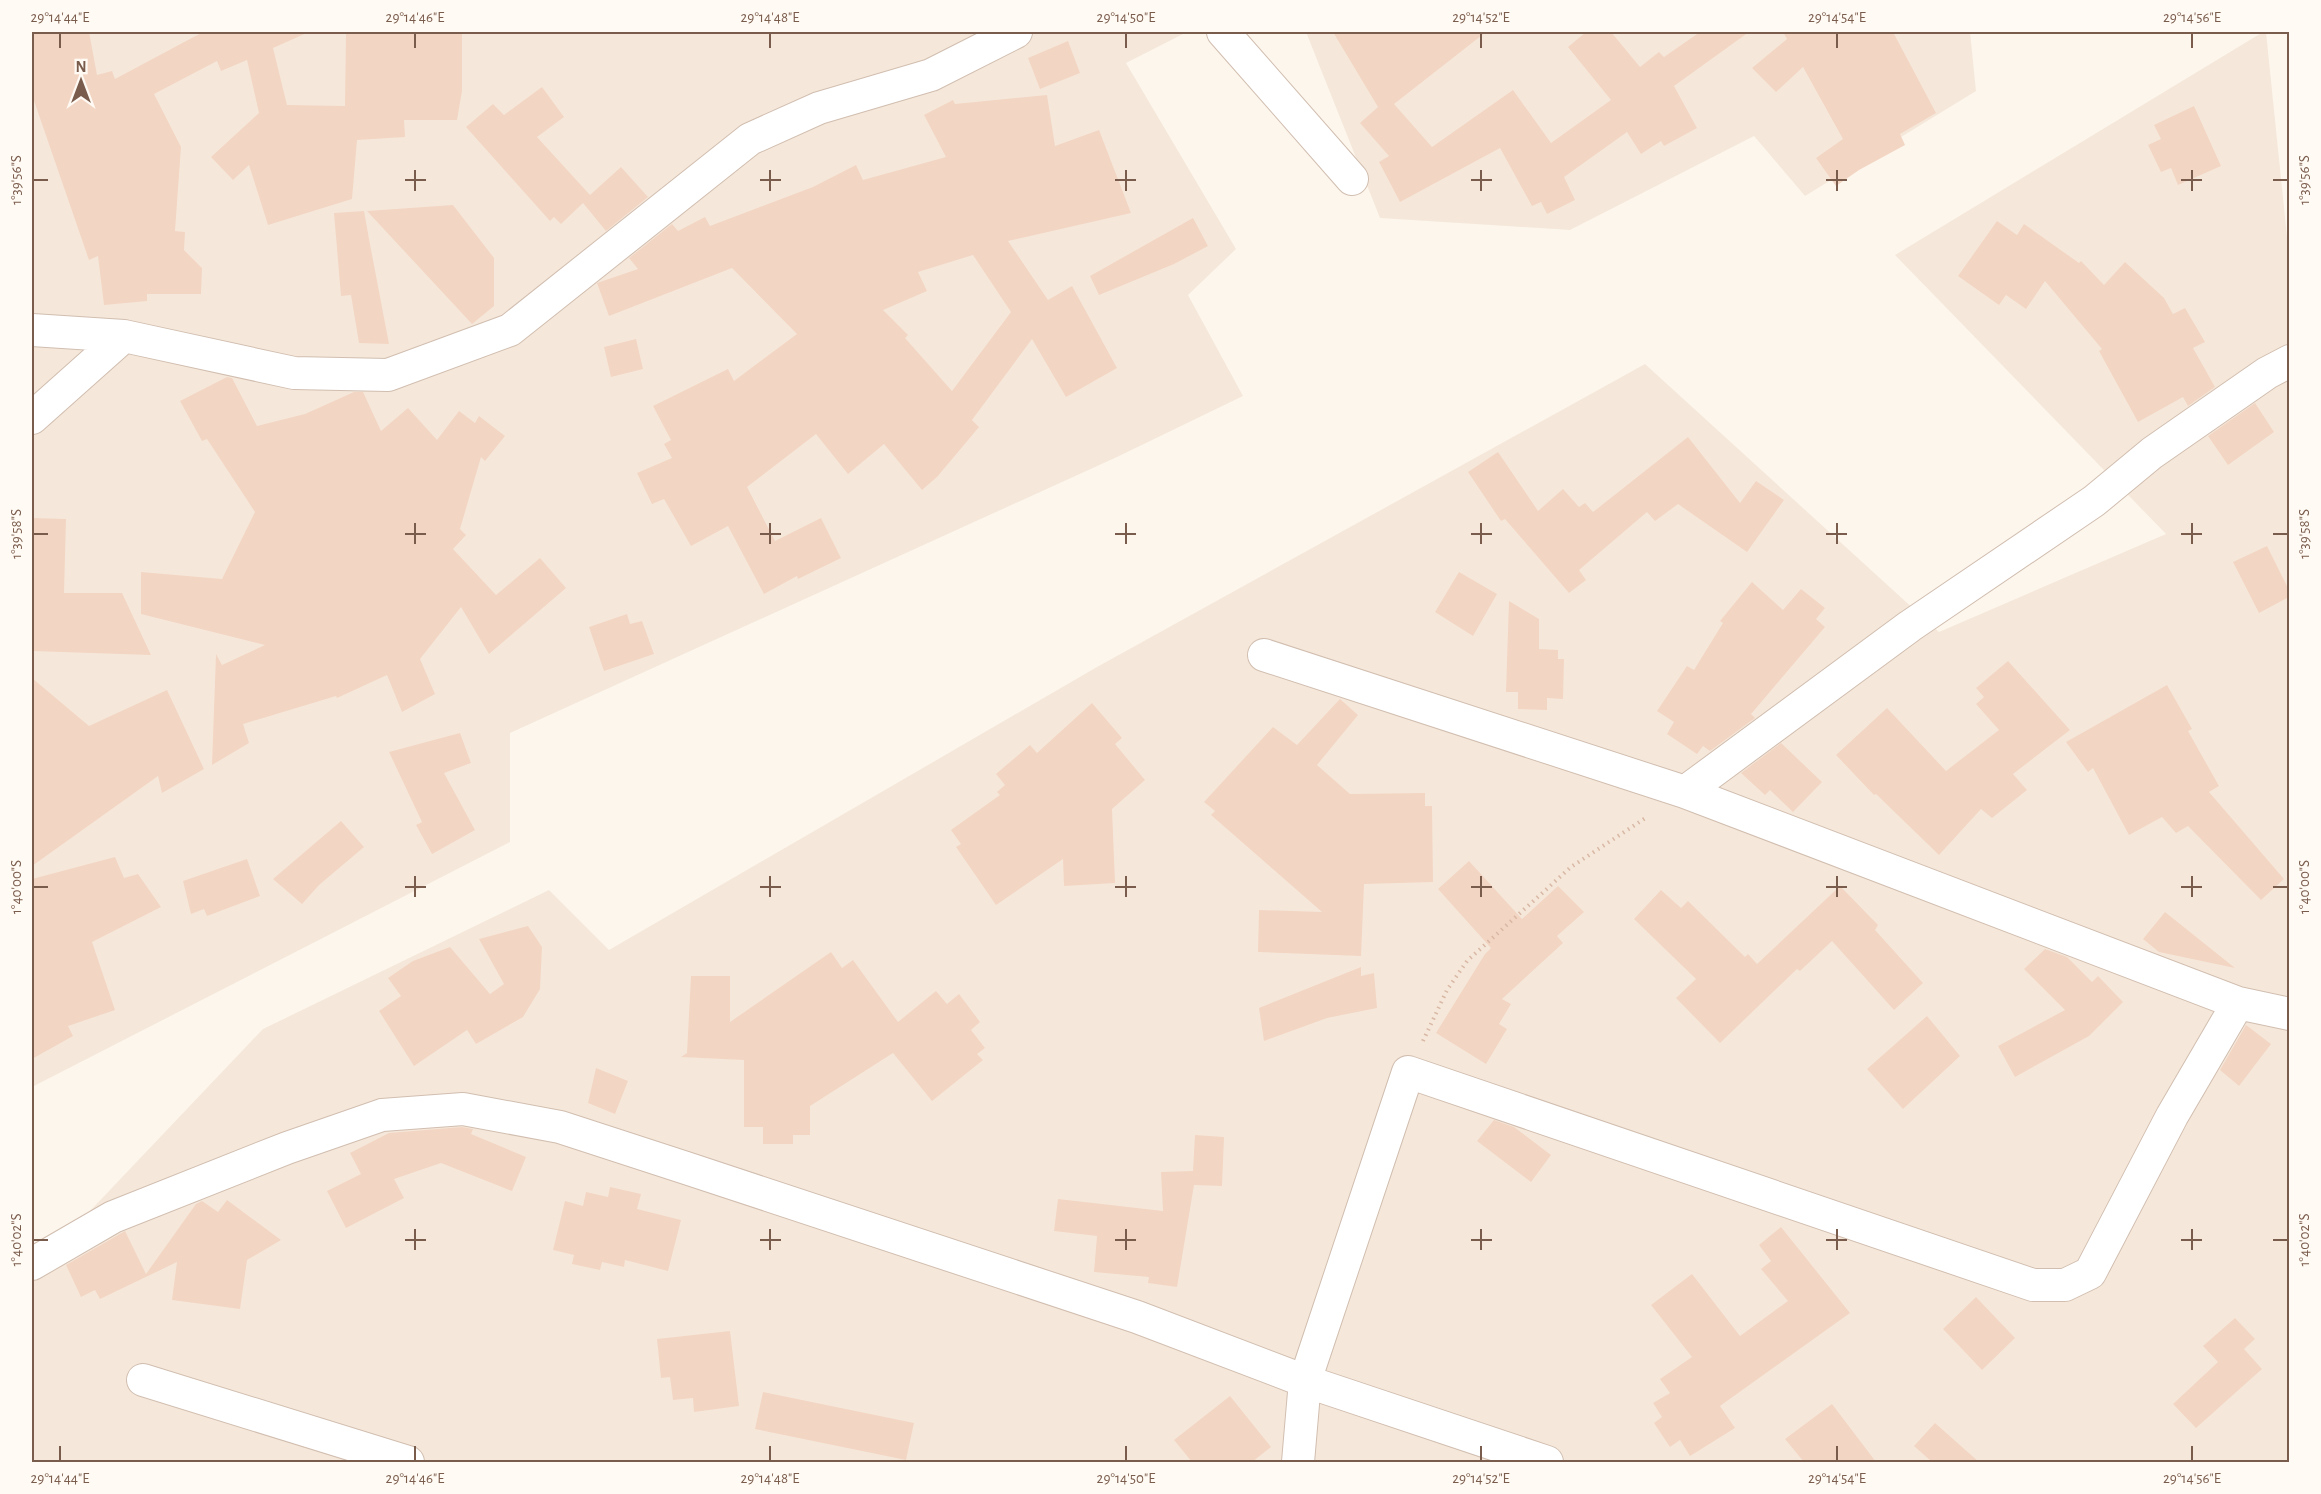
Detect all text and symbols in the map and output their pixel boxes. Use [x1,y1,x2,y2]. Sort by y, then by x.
text: 29°14'44"E [31,10,90,25]
text: 29°14'46"E [386,10,444,25]
text: 29°14'48"E [741,10,799,25]
text: 29°14'50"E [1097,10,1155,25]
text: 29°14'52"E [1452,10,1510,25]
text: 29°14'54"E [1808,10,1866,25]
text: 29°14'56"E [2163,10,2221,25]
north arrow [51,51,111,111]
text: N [75,59,87,75]
text: 1°39'56"S [9,155,24,205]
text: 1°39'56"S [2297,155,2312,205]
text: 1°39'58"S [9,509,24,559]
text: 1°39'58"S [2297,509,2312,559]
text: 1°40'00"S [9,860,24,914]
text: 1°40'00"S [2297,860,2312,914]
text: 1°40'02"S [9,1213,24,1267]
text: 1°40'02"S [2297,1213,2312,1267]
text: 29°14'44"E [31,1471,90,1486]
text: 29°14'46"E [386,1471,444,1486]
text: 29°14'48"E [741,1471,799,1486]
text: 29°14'50"E [1097,1471,1155,1486]
text: 29°14'52"E [1452,1471,1510,1486]
text: 29°14'54"E [1808,1471,1866,1486]
text: 29°14'56"E [2163,1471,2221,1486]

